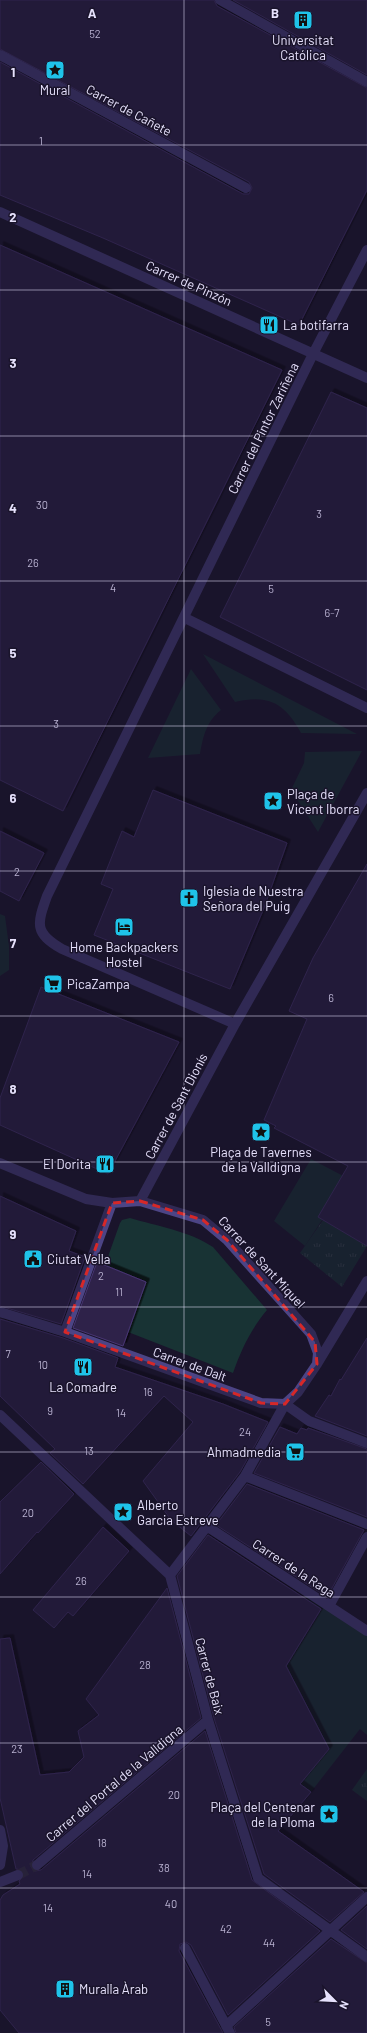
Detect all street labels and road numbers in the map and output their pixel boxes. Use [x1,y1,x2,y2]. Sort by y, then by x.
street label: Carrer de Cañete [84,81,175,139]
street label: Carrer de Pinzón [143,257,235,309]
street label: Carrer del Pintor Zariñena [224,360,302,496]
street label: Carrer de Sant Dionís [141,1050,211,1162]
street label: Carrer de Sant Miquel [215,1213,309,1311]
street label: Carrer de Dalt [151,1343,229,1385]
street label: Carrer de la Raga [250,1535,338,1601]
street label: Carrer de Baix [192,1636,228,1716]
street label: Carrer del Portal de la Valldigna [42,1721,186,1845]

